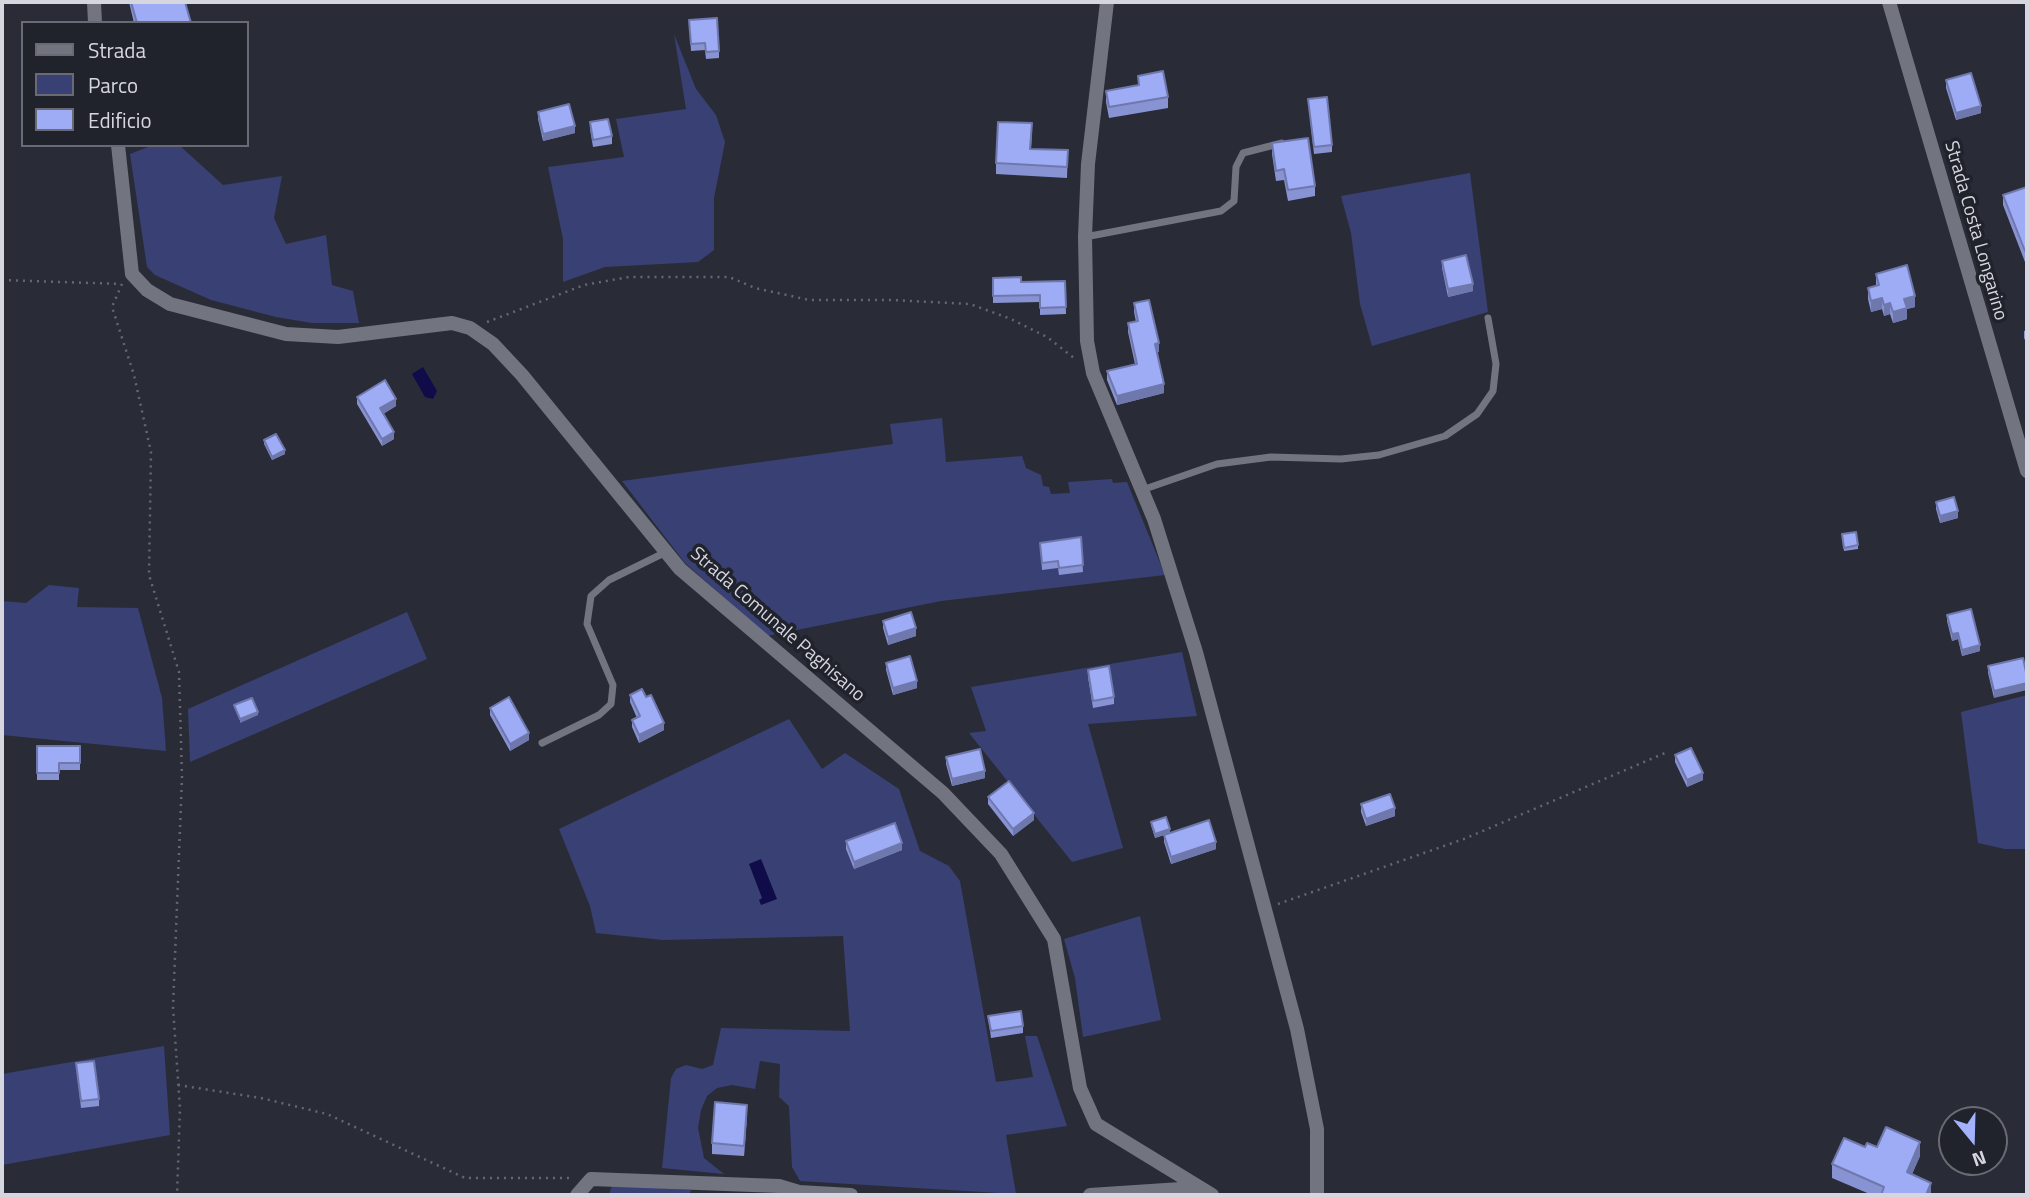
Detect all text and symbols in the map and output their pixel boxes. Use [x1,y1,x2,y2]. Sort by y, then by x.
legend [21,21,248,147]
text: Strada [88,34,146,66]
text: Parco [88,69,138,101]
text: Edificio [88,104,152,136]
street label: Strada Costa Longarino [1938,139,2012,323]
street label: Strada Comunale Paghisano [685,543,869,707]
north arrow [1938,1106,2008,1176]
text: N [1968,1144,1990,1175]

